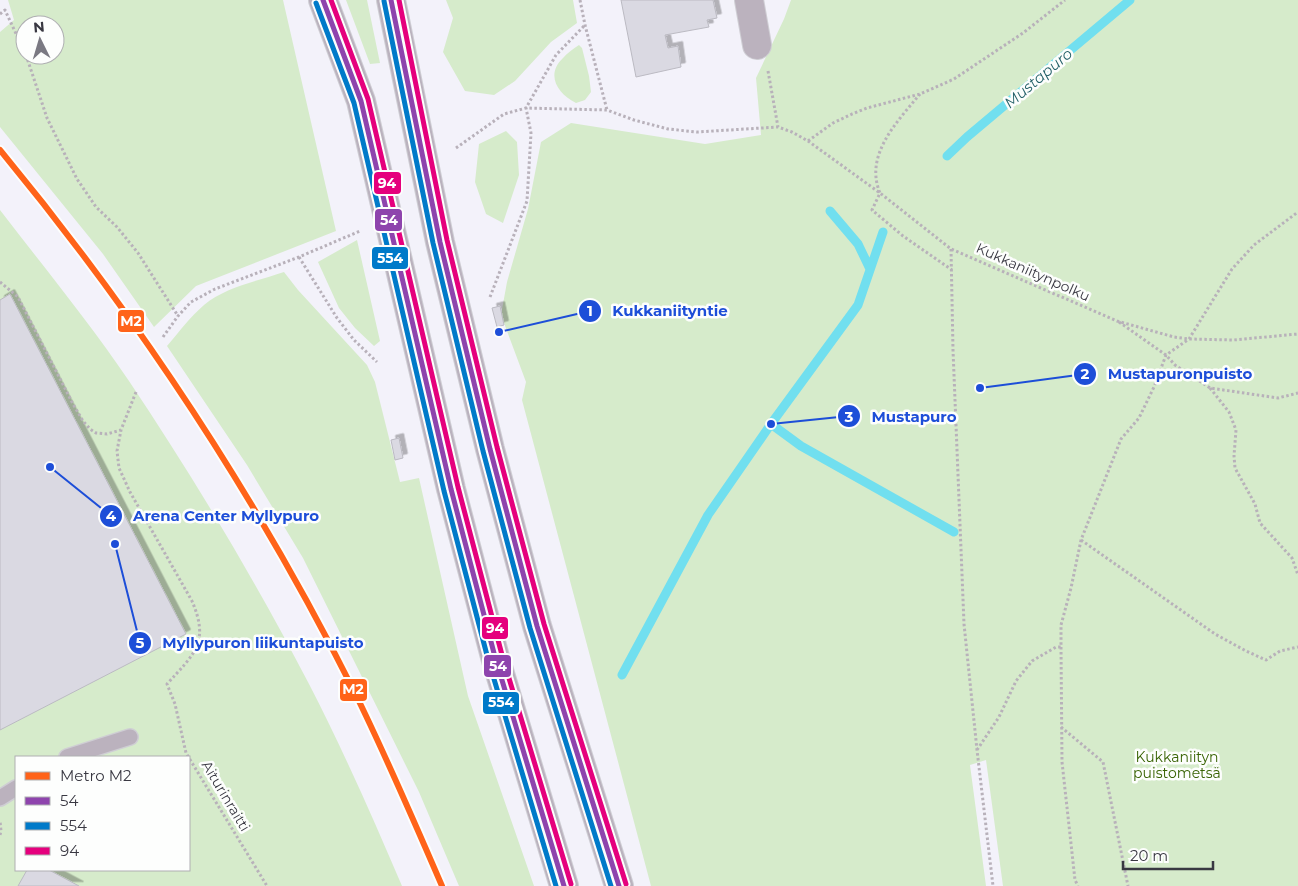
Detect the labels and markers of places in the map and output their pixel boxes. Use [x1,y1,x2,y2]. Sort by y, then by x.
callout: Kukkaniityntie [578,296,738,326]
callout: Mustapuronpuisto [1073,359,1262,389]
callout: Mustapuro [836,401,966,431]
callout: Arena Center Myllypuro [98,501,329,531]
callout: Myllypuron liikuntapuisto [127,628,374,658]

